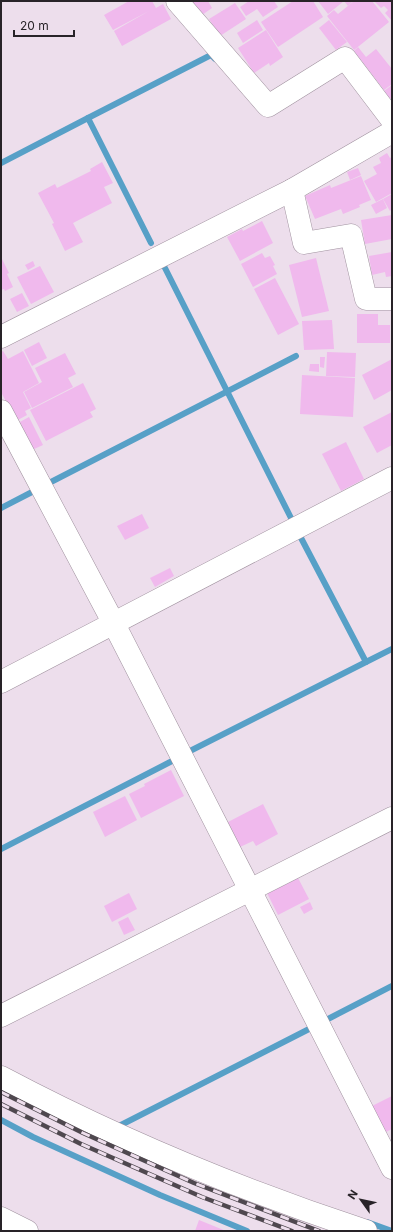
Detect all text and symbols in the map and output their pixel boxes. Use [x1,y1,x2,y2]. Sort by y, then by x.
scale bar [14,12,74,38]
text: 20 m [20,18,49,33]
north arrow [341,1180,381,1220]
text: N [344,1187,361,1202]

